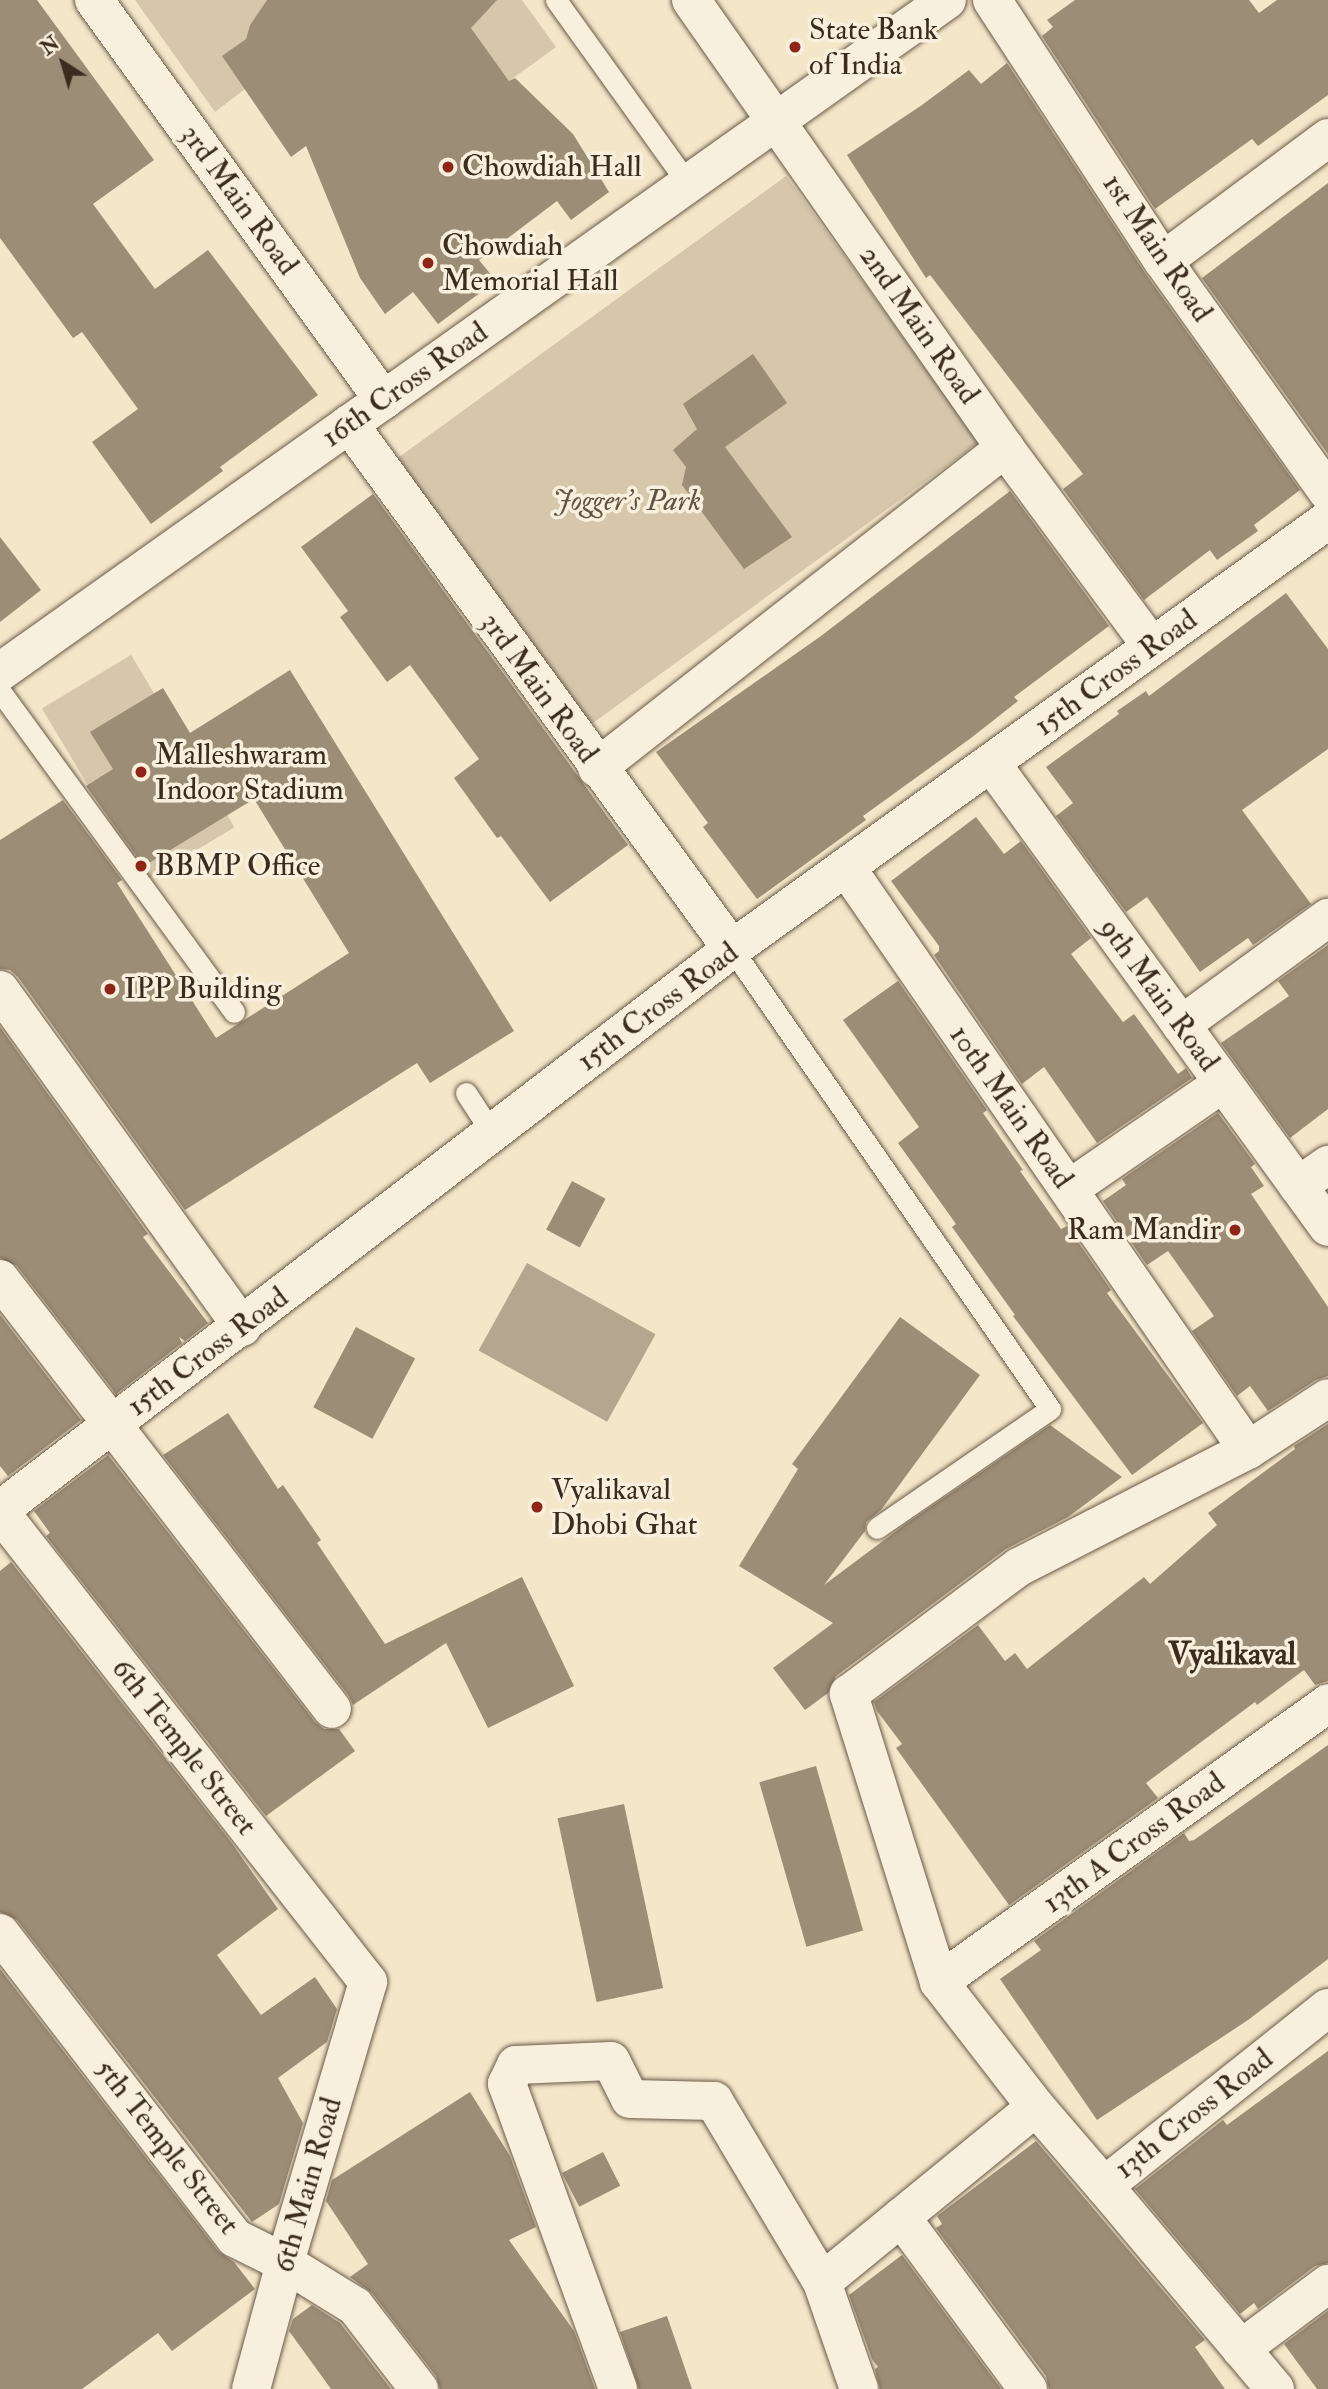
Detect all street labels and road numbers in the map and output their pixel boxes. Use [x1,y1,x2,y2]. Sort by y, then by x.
street label: 3rd Main Road [172,118,306,282]
street label: 1st Main Road [1094,167,1220,329]
street label: 2nd Main Road [851,239,987,411]
street label: 16th Cross Road [315,315,495,455]
street label: 15th Cross Road [1028,602,1204,744]
street label: 3rd Main Road [472,606,606,770]
street label: 9th Main Road [1091,911,1227,1079]
street label: 15th Cross Road [570,935,746,1079]
street label: 10th Main Road [941,1018,1081,1196]
street label: 15th Cross Road [120,1280,296,1424]
street label: 6th Temple Street [104,1651,264,1843]
street label: 13th A Cross Road [1036,1765,1232,1921]
street label: 13th Cross Road [1108,2041,1280,2187]
street label: 5th Temple Street [87,2052,247,2242]
street label: 6th Main Road [266,2093,350,2277]

